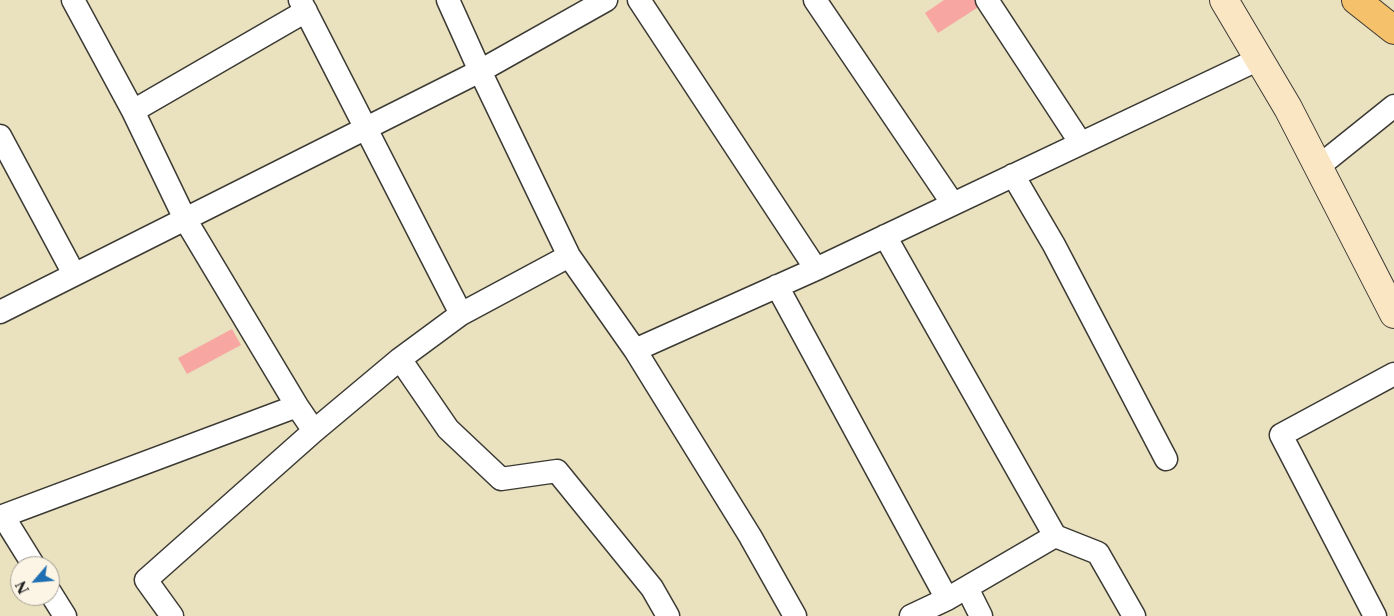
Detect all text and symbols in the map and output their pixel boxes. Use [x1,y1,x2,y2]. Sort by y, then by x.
north arrow [10,556,60,606]
text: N [12,578,33,597]

